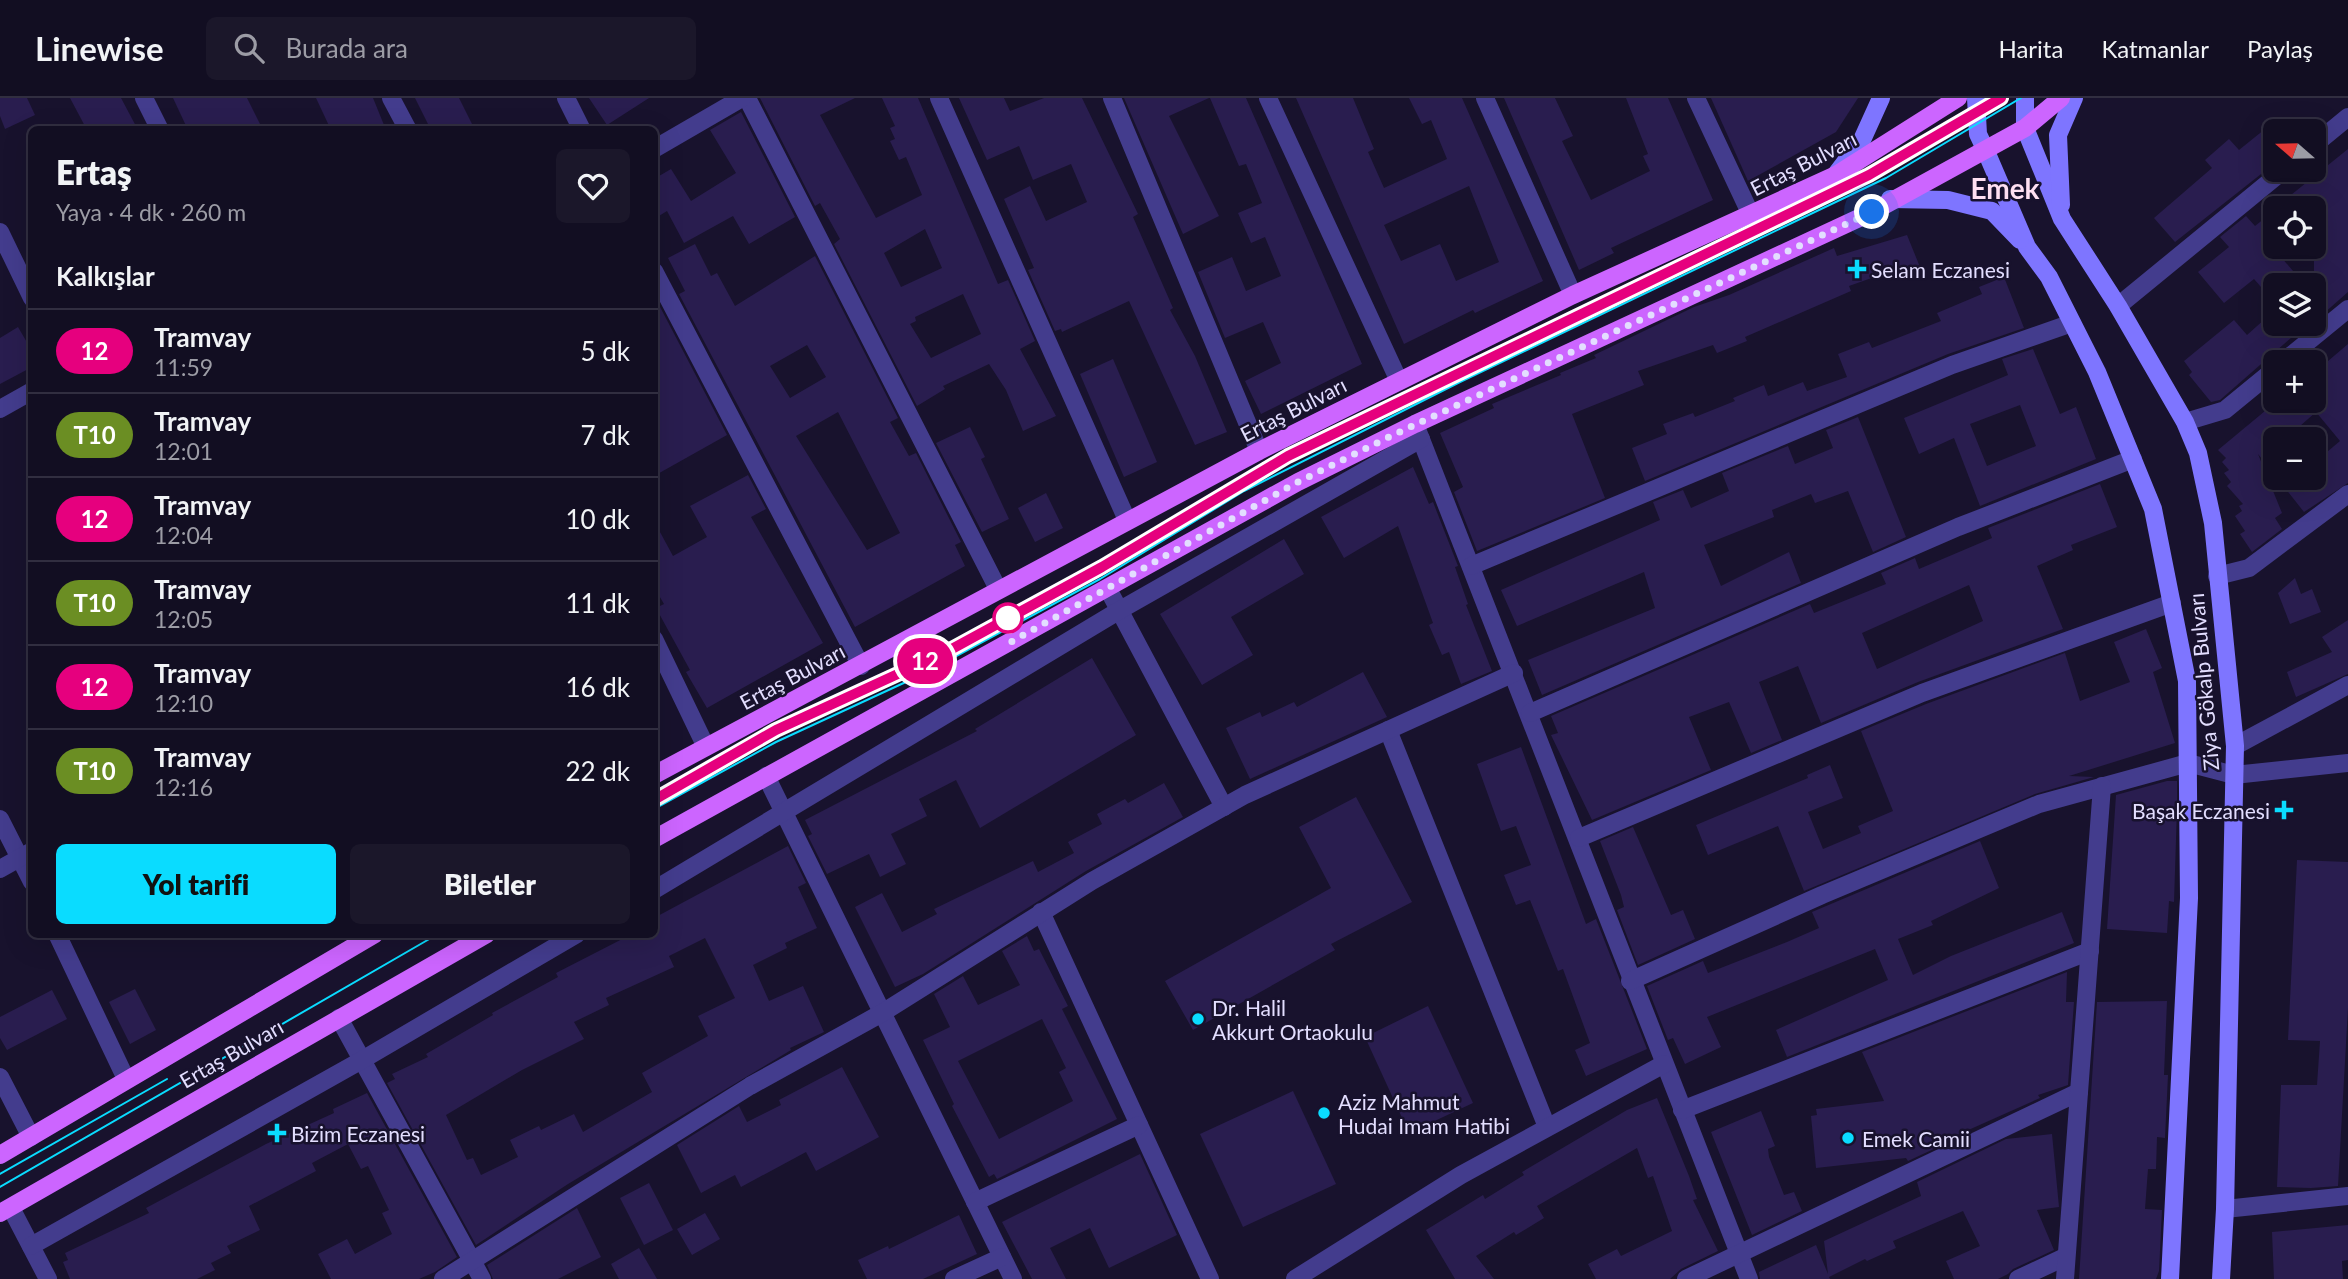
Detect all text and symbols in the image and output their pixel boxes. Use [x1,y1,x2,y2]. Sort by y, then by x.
search box [206,17,696,80]
text: Linewise [35,28,164,68]
icon: search [230,29,268,67]
text: Burada ara [286,32,408,64]
text: Harita [1998,34,2063,63]
text: Katmanlar [2101,34,2209,63]
text: Paylaş [2247,34,2313,63]
north arrow [2263,119,2326,182]
map controls [2263,119,2326,490]
street label: Ertaş Bulvarı [1746,126,1860,200]
button: heart [556,149,630,223]
text: Ertaş [56,152,132,192]
district label: Emek [1970,171,2040,205]
your location [1854,194,1889,229]
button: locate [2263,196,2326,259]
text: Yaya · 4 dk · 260 m [56,198,246,226]
place label: Selam Eczanesi [1871,257,2010,282]
text: Kalkışlar [56,260,155,292]
marker: Selam Eczanesi [1849,261,1865,277]
button: layers [2263,273,2326,336]
text: Tramvay [154,321,251,353]
text: 5 dk [580,335,630,367]
text: 12 [81,336,108,365]
button: + [2263,350,2326,413]
text: 11:59 [154,353,213,381]
street label: Ertaş Bulvarı [1236,372,1350,446]
text: Tramvay [154,405,251,437]
text: 7 dk [580,419,630,451]
text: T10 [73,420,116,449]
button: − [2263,427,2326,490]
text: 12:01 [154,437,213,465]
text: Tramvay [154,489,251,521]
text: 10 dk [565,503,630,535]
text: 12 [81,504,108,533]
text: 12:04 [154,521,213,549]
text: Tramvay [154,573,251,605]
text: 11 dk [565,587,630,619]
text: T10 [73,588,116,617]
street label: Ziya Gökalp Bulvarı [2183,592,2223,772]
unlabelled marker [993,603,1023,633]
text: 12:05 [154,605,213,633]
street label: Ertaş Bulvarı [735,638,849,714]
line badge: 12 [894,638,956,684]
text: 12 [911,646,939,675]
text: Tramvay [154,657,251,689]
text: 16 dk [565,671,630,703]
text: 12 [81,672,108,701]
text: 12:10 [154,689,213,717]
text: Tramvay [154,741,251,773]
text: 22 dk [565,755,630,787]
text: T10 [73,756,116,785]
text: 12:16 [154,773,213,801]
place label: Başak Eczanesi [2132,798,2270,823]
marker: Başak Eczanesi [2276,802,2292,818]
button: Yol tarifi [56,844,336,924]
button: Biletler [350,844,630,924]
place label: Dr. Halil Akkurt Ortaokulu [1212,995,1373,1044]
marker: Dr. Halil Akkurt Ortaokulu [1190,1011,1206,1027]
street label: Ertaş Bulvarı [175,1013,287,1093]
place label: Aziz Mahmut Hudai Imam Hatibi [1338,1089,1510,1138]
marker: Aziz Mahmut Hudai Imam Hatibi [1316,1105,1332,1121]
place label: Bizim Eczanesi [291,1121,425,1146]
marker: Bizim Eczanesi [269,1125,285,1141]
place label: Emek Camii [1862,1126,1970,1151]
marker: Emek Camii [1840,1130,1856,1146]

